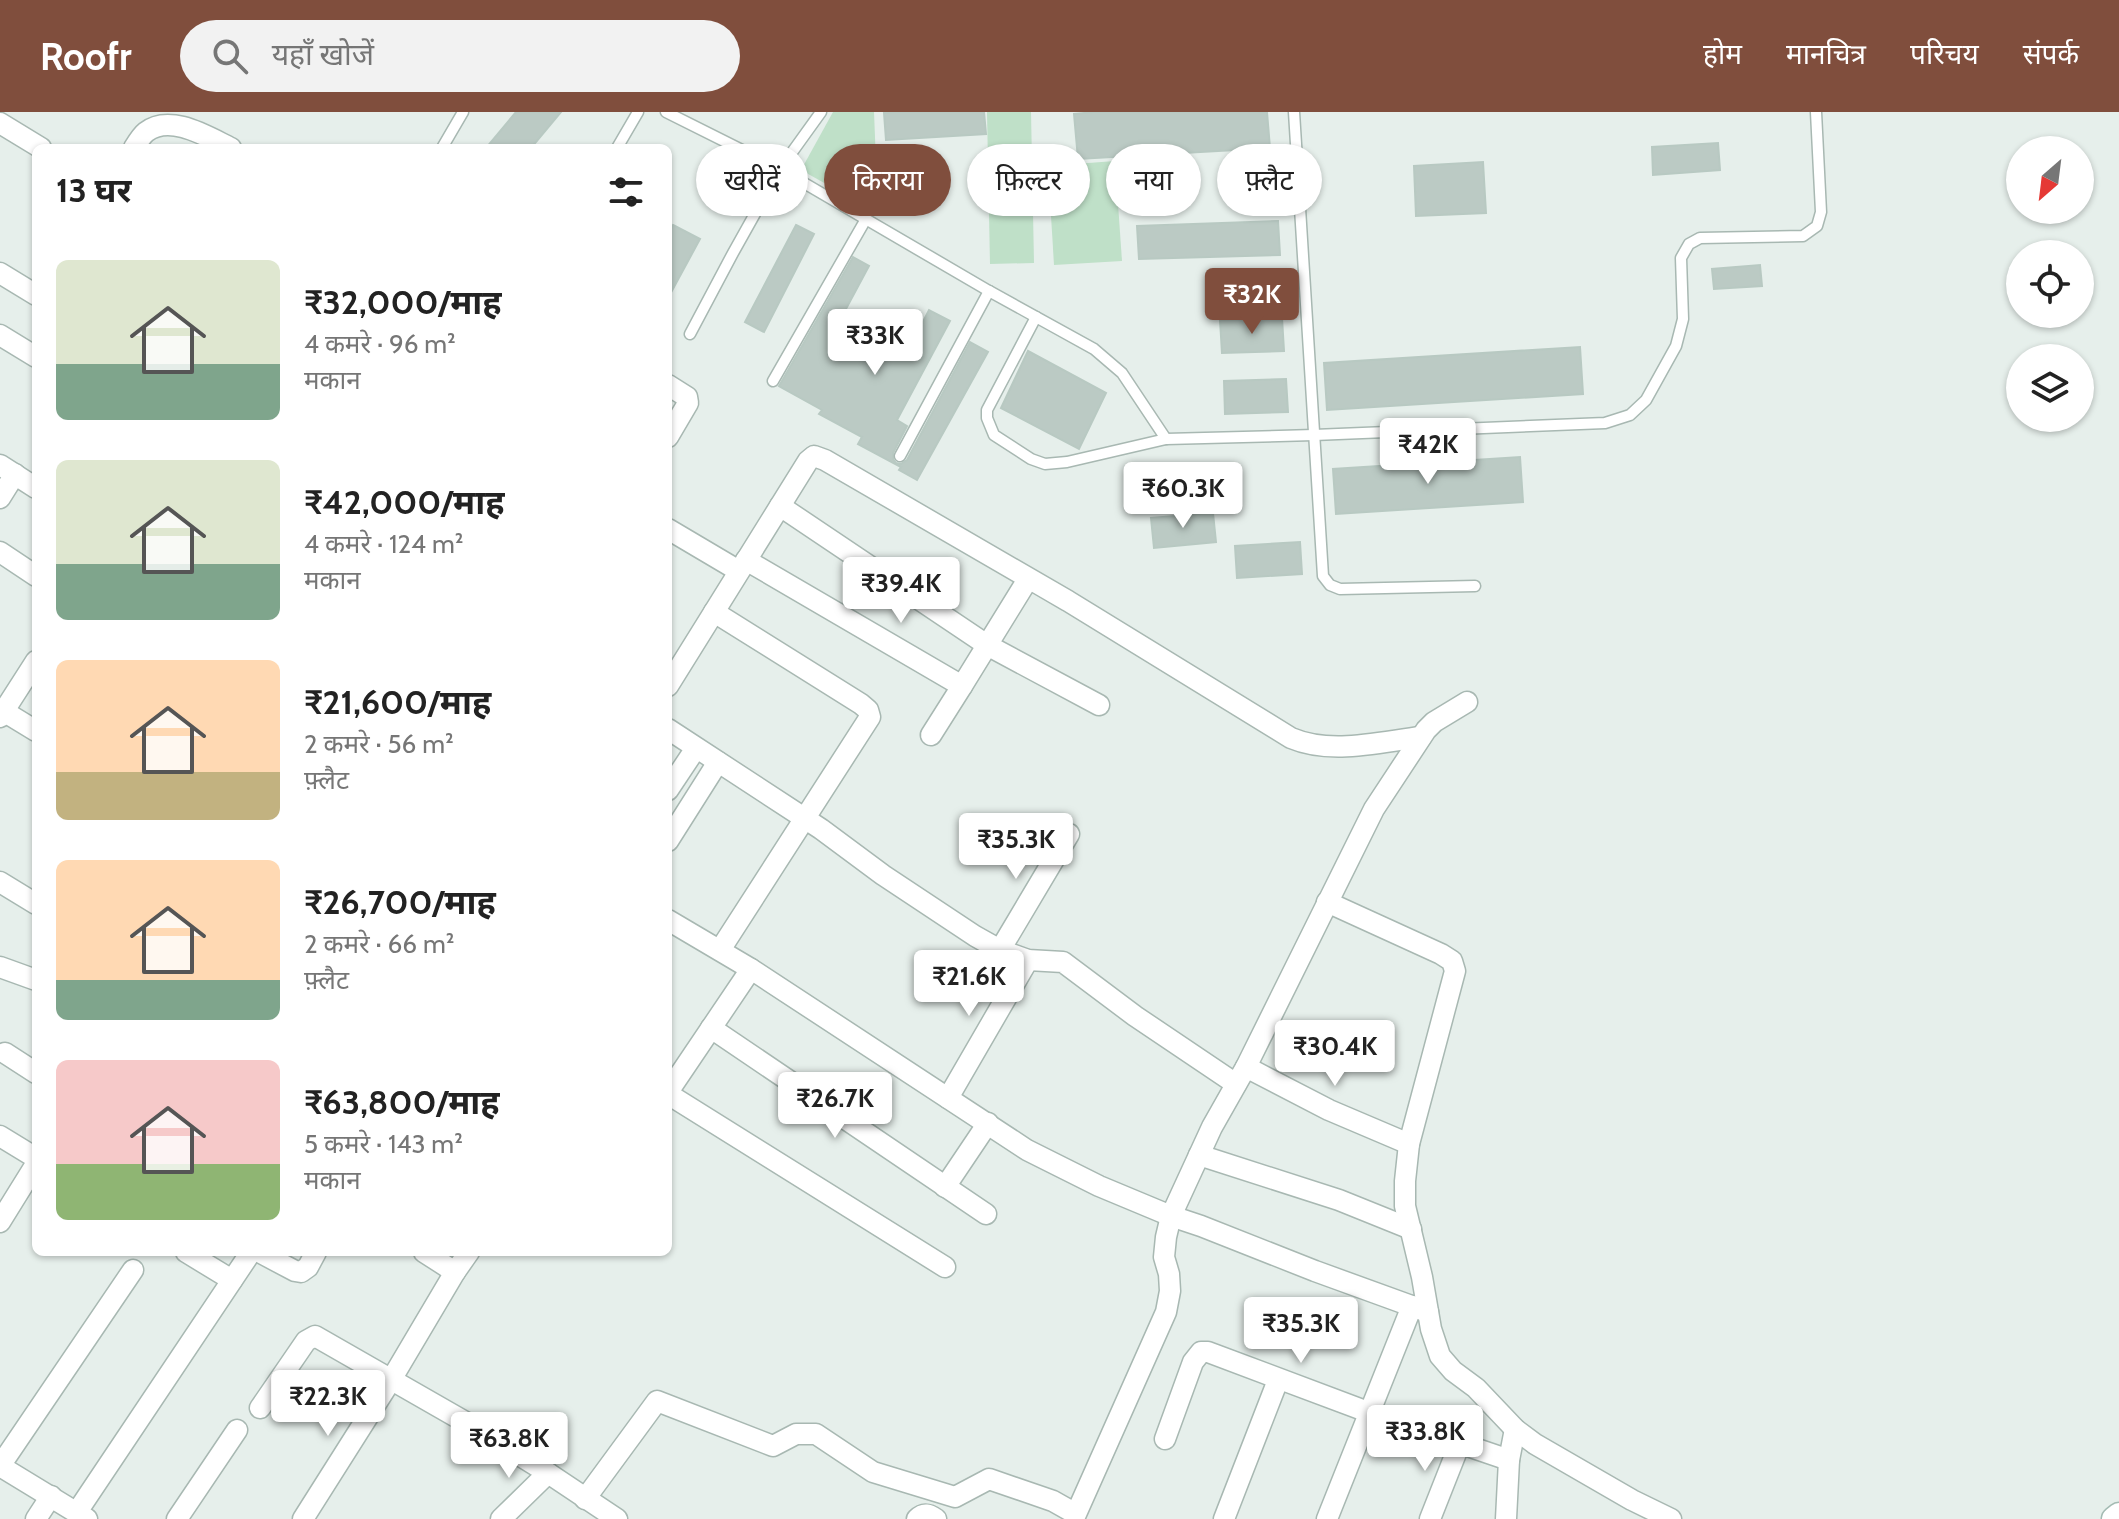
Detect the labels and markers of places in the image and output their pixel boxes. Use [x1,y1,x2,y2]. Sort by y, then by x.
pin: ₹32K [1205,268,1299,336]
pin: ₹33K [828,309,922,377]
pin: ₹42K [1381,418,1475,486]
pin: ₹60.3K [1118,462,1248,530]
pin: ₹39.4K [836,557,966,625]
pin: ₹35.3K [951,813,1081,881]
pin: ₹21.6K [904,950,1034,1018]
pin: ₹30.4K [1270,1020,1400,1088]
pin: ₹26.7K [770,1072,900,1140]
pin: ₹35.3K [1236,1297,1366,1365]
pin: ₹22.3K [263,1370,393,1438]
pin: ₹33.8K [1360,1405,1490,1473]
pin: ₹63.8K [444,1412,574,1480]

